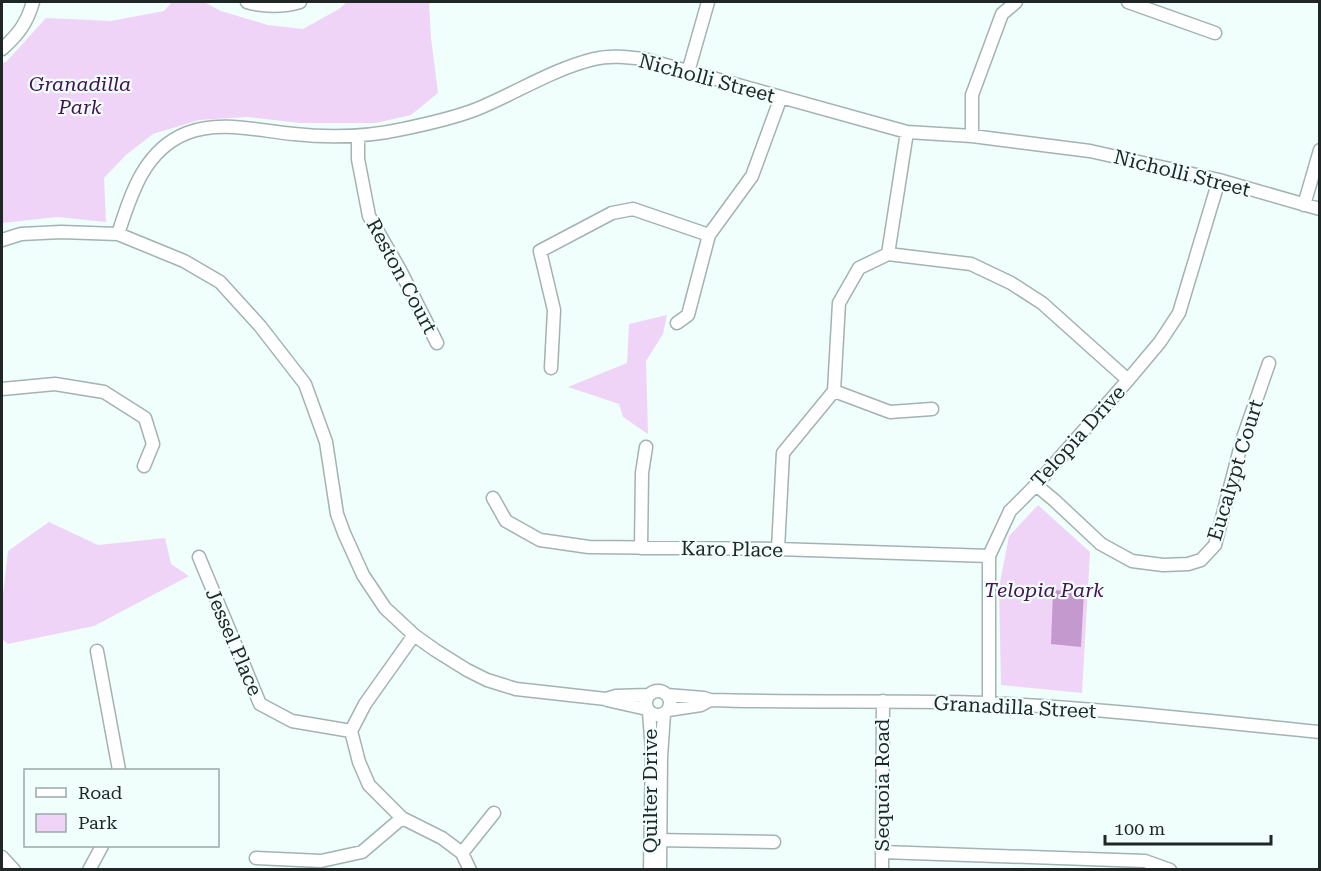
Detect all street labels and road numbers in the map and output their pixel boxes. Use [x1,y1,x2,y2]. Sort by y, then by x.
street label: Nicholli Street [636,48,778,108]
street label: Nicholli Street [1111,144,1253,202]
street label: Reston Court [362,214,443,338]
street label: Telopia Drive [1026,380,1130,492]
street label: Eucalypt Court [1202,396,1268,543]
street label: Karo Place [681,536,783,562]
street label: Jessel Place [201,585,267,699]
street label: Granadilla Street [933,691,1097,723]
street label: Sequoia Road [870,718,894,851]
street label: Quilter Drive [638,729,662,853]

